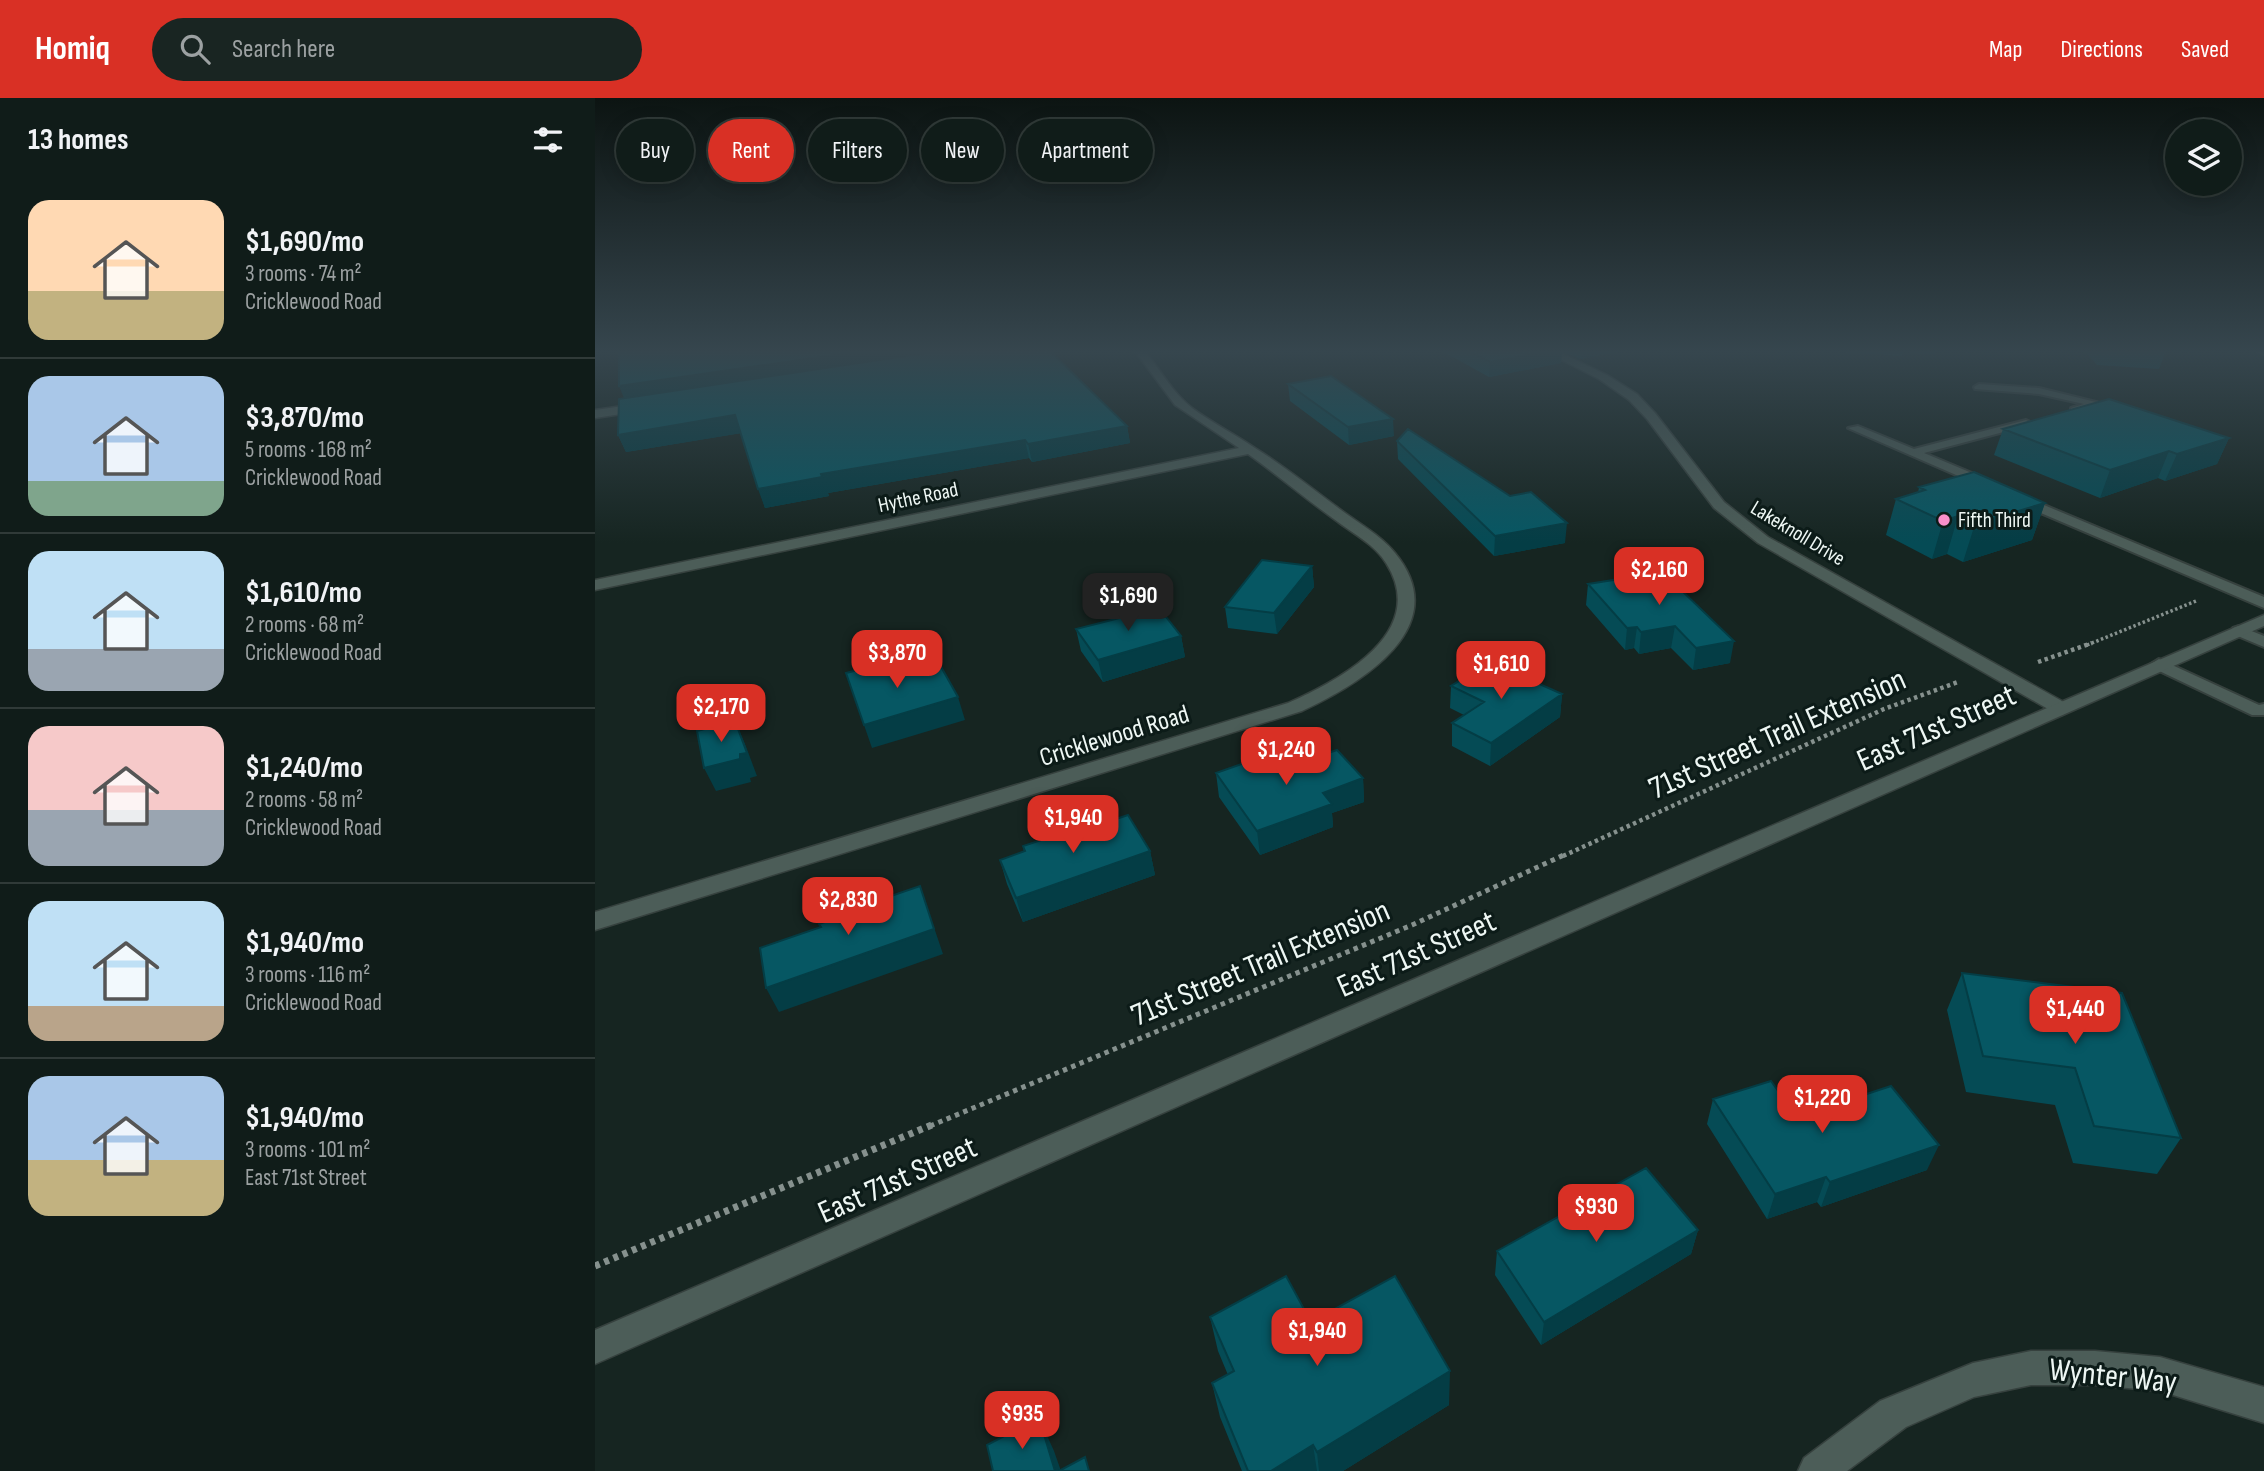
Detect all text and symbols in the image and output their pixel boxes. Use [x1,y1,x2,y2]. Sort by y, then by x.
search box [152,18,642,81]
text: Homiq [35,29,110,69]
icon: search [176,30,214,68]
text: Search here [232,34,335,65]
text: Map [1989,35,2022,64]
text: Directions [2060,35,2143,64]
text: Saved [2181,35,2229,64]
chip: Buy [616,119,694,182]
chip: Rent [708,119,794,182]
chip: Filters [808,119,907,182]
chip: New [921,119,1004,182]
chip: Apartment [1018,119,1153,182]
map controls [2165,119,2242,196]
button: layers [2165,119,2242,196]
icon: filters [529,121,567,159]
text: 13 homes [28,122,129,158]
text: $1,690/mo [245,224,364,260]
icon: home [84,228,168,312]
text: 3 rooms · 74 m² [245,260,362,288]
text: Cricklewood Road [245,288,382,316]
text: $3,870/mo [245,400,364,436]
icon: home [84,404,168,488]
text: 5 rooms · 168 m² [245,436,372,464]
text: Cricklewood Road [245,464,382,492]
street label: Hythe Road [876,477,960,518]
street label: Lakeknoll Drive [1746,496,1849,571]
place label: Fifth Third [1958,508,2031,533]
marker: Fifth Third [1936,512,1952,528]
pin: $2,160 [1602,547,1716,607]
text: $2,160 [1630,556,1688,584]
pin: $1,690 [1071,574,1185,633]
text: $1,610/mo [245,575,362,611]
icon: home [84,579,168,663]
text: $1,690 [1098,582,1158,610]
text: 2 rooms · 68 m² [245,611,364,639]
pin: $3,870 [840,630,954,690]
text: Cricklewood Road [245,639,382,667]
text: $3,870 [867,639,927,667]
pin: $1,610 [1444,642,1558,701]
text: $1,610 [1472,650,1530,678]
street label: 71st Street Trail Extension [1643,660,1912,809]
street label: East 71st Street [1851,676,2022,781]
pin: $2,170 [664,684,778,744]
text: $2,170 [692,693,750,721]
street label: Cricklewood Road [1036,699,1193,774]
pin: $1,240 [1229,728,1343,787]
text: $1,240 [1257,736,1315,764]
text: $1,240/mo [245,750,363,786]
icon: home [84,754,168,838]
text: 2 rooms · 58 m² [245,786,363,814]
pin: $1,940 [1016,796,1130,855]
text: $1,940 [1043,804,1103,832]
text: Cricklewood Road [245,814,382,842]
pin: $2,830 [791,878,905,937]
text: $2,830 [818,886,878,914]
street label: 71st Street Trail Extension [1125,891,1396,1035]
street label: East 71st Street [1331,902,1502,1007]
text: $1,940/mo [245,925,364,961]
icon: home [84,929,168,1013]
text: 3 rooms · 116 m² [245,961,370,989]
pin: $1,440 [2018,986,2132,1046]
text: Cricklewood Road [245,989,382,1017]
text: $1,440 [2045,995,2105,1023]
pin: $1,220 [1765,1076,1879,1135]
text: $1,220 [1793,1084,1851,1112]
text: $1,940/mo [245,1100,364,1136]
icon: home [84,1104,168,1188]
street label: East 71st Street [812,1128,983,1233]
text: 3 rooms · 101 m² [245,1136,370,1164]
text: East 71st Street [245,1164,367,1192]
pin: $930 [1555,1184,1637,1244]
text: $930 [1574,1193,1618,1221]
pin: $1,940 [1260,1308,1374,1368]
text: $1,940 [1287,1317,1347,1345]
street label: Wynter Way [2047,1350,2178,1403]
pin: $935 [981,1392,1063,1451]
text: $935 [1000,1400,1044,1428]

